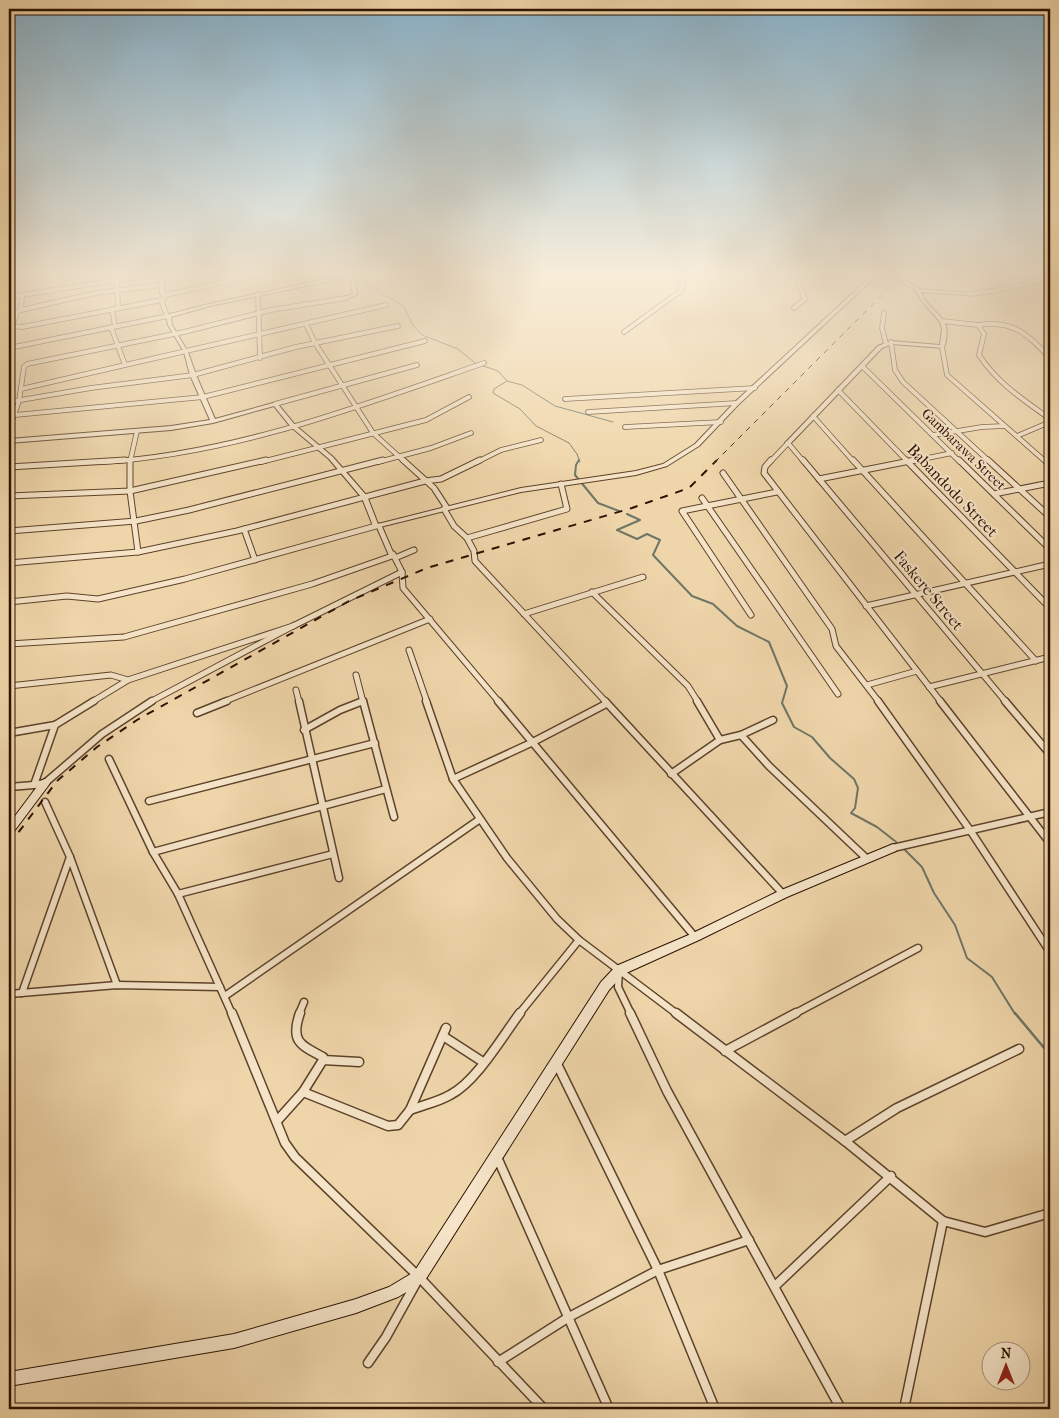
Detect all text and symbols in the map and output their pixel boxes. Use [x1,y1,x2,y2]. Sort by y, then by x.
street label: Gambarawa Street [918,405,1009,494]
street label: Babandodo Street [903,440,1002,541]
street label: Faskere Street [890,547,968,634]
north arrow [982,1340,1032,1390]
text: N [1001,1345,1012,1362]

